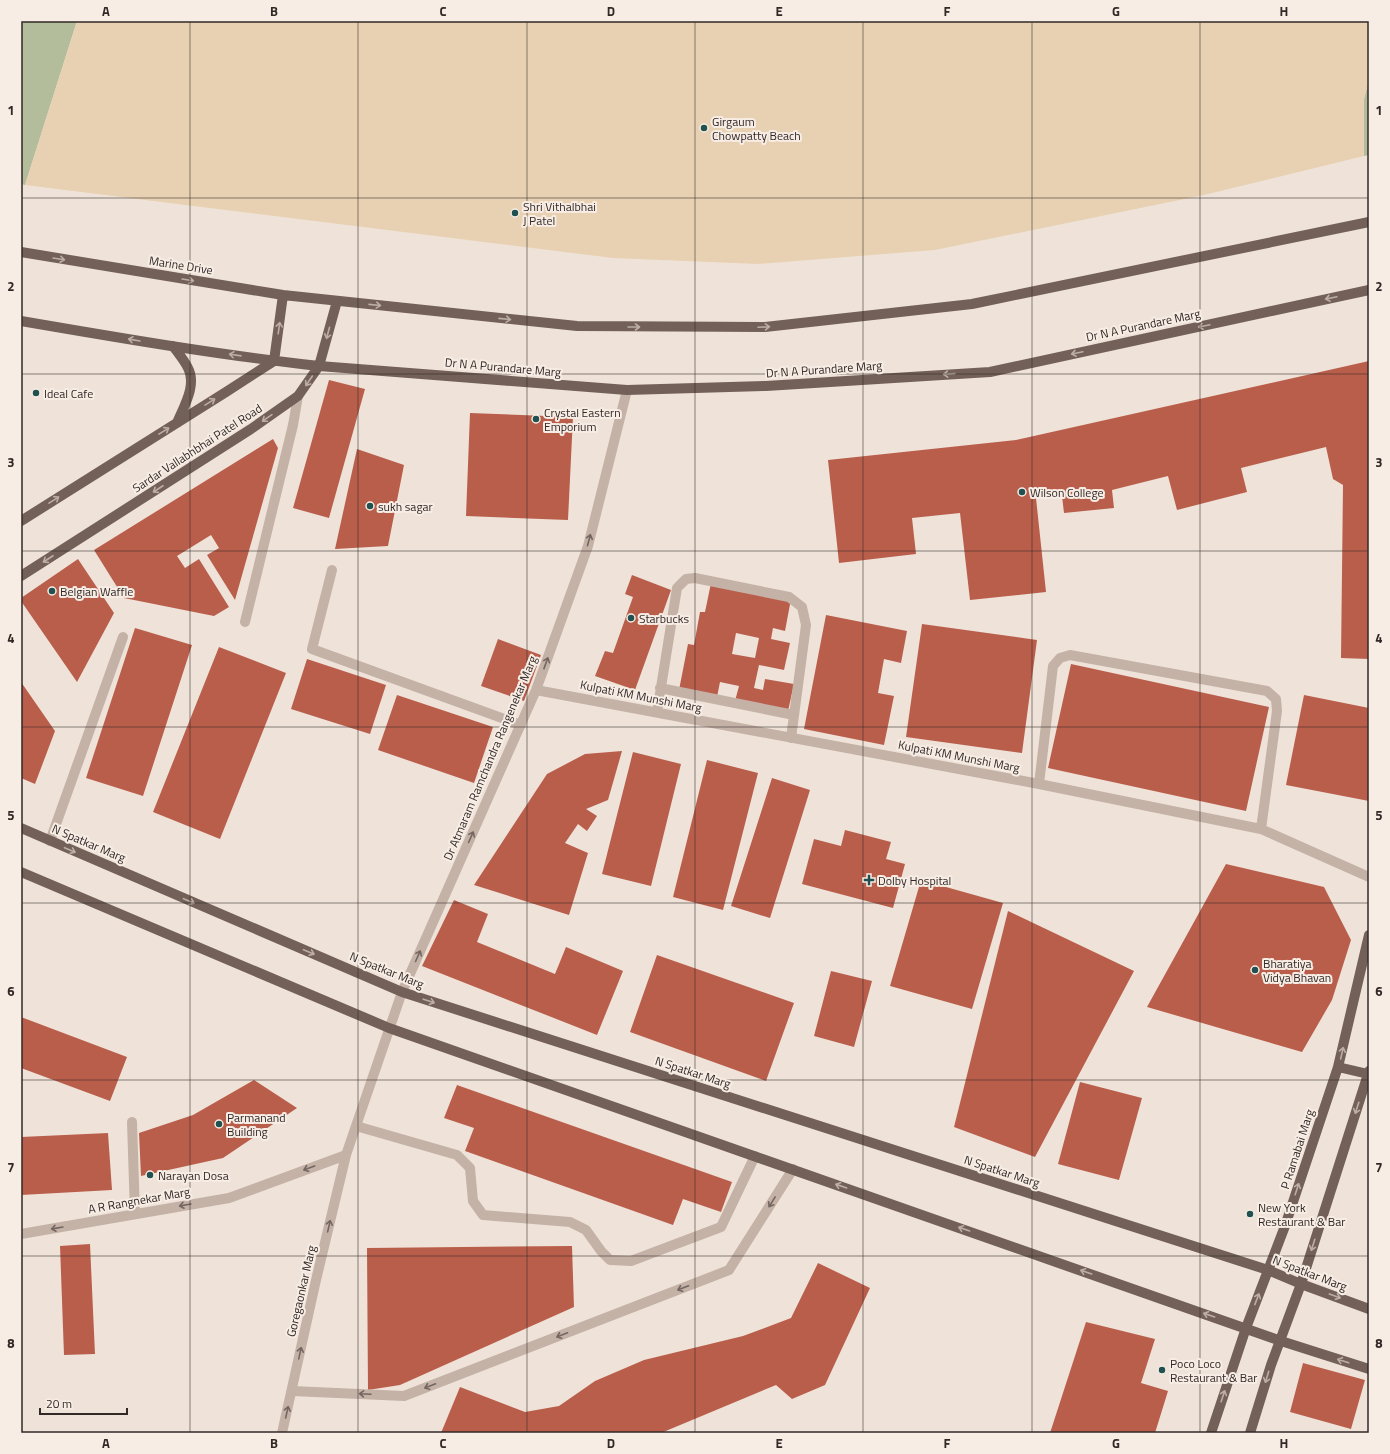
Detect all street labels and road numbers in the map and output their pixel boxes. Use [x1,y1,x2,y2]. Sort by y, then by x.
street label: Marine Drive [148,251,214,279]
street label: Dr N A Purandare Marg [1084,304,1202,346]
street label: Dr N A Purandare Marg [444,352,562,382]
street label: Dr N A Purandare Marg [765,355,883,383]
street label: Sardar Vallabhbhai Patel Road [128,399,266,497]
street label: Dr Atmaram Ramchandra Rangenekar Marg [438,653,542,863]
street label: Kulpati KM Munshi Marg [578,675,704,717]
street label: Kulpati KM Munshi Marg [896,735,1022,777]
street label: N Spatkar Marg [49,819,129,867]
street label: N Spatkar Marg [347,946,427,994]
street label: N Spatkar Marg [653,1051,733,1093]
street label: P Ramabai Marg [1275,1107,1319,1191]
street label: N Spatkar Marg [962,1150,1042,1192]
street label: A R Rangnekar Marg [87,1182,191,1218]
street label: Goregaonkar Marg [281,1243,321,1339]
street label: N Spatkar Marg [1270,1250,1350,1296]

